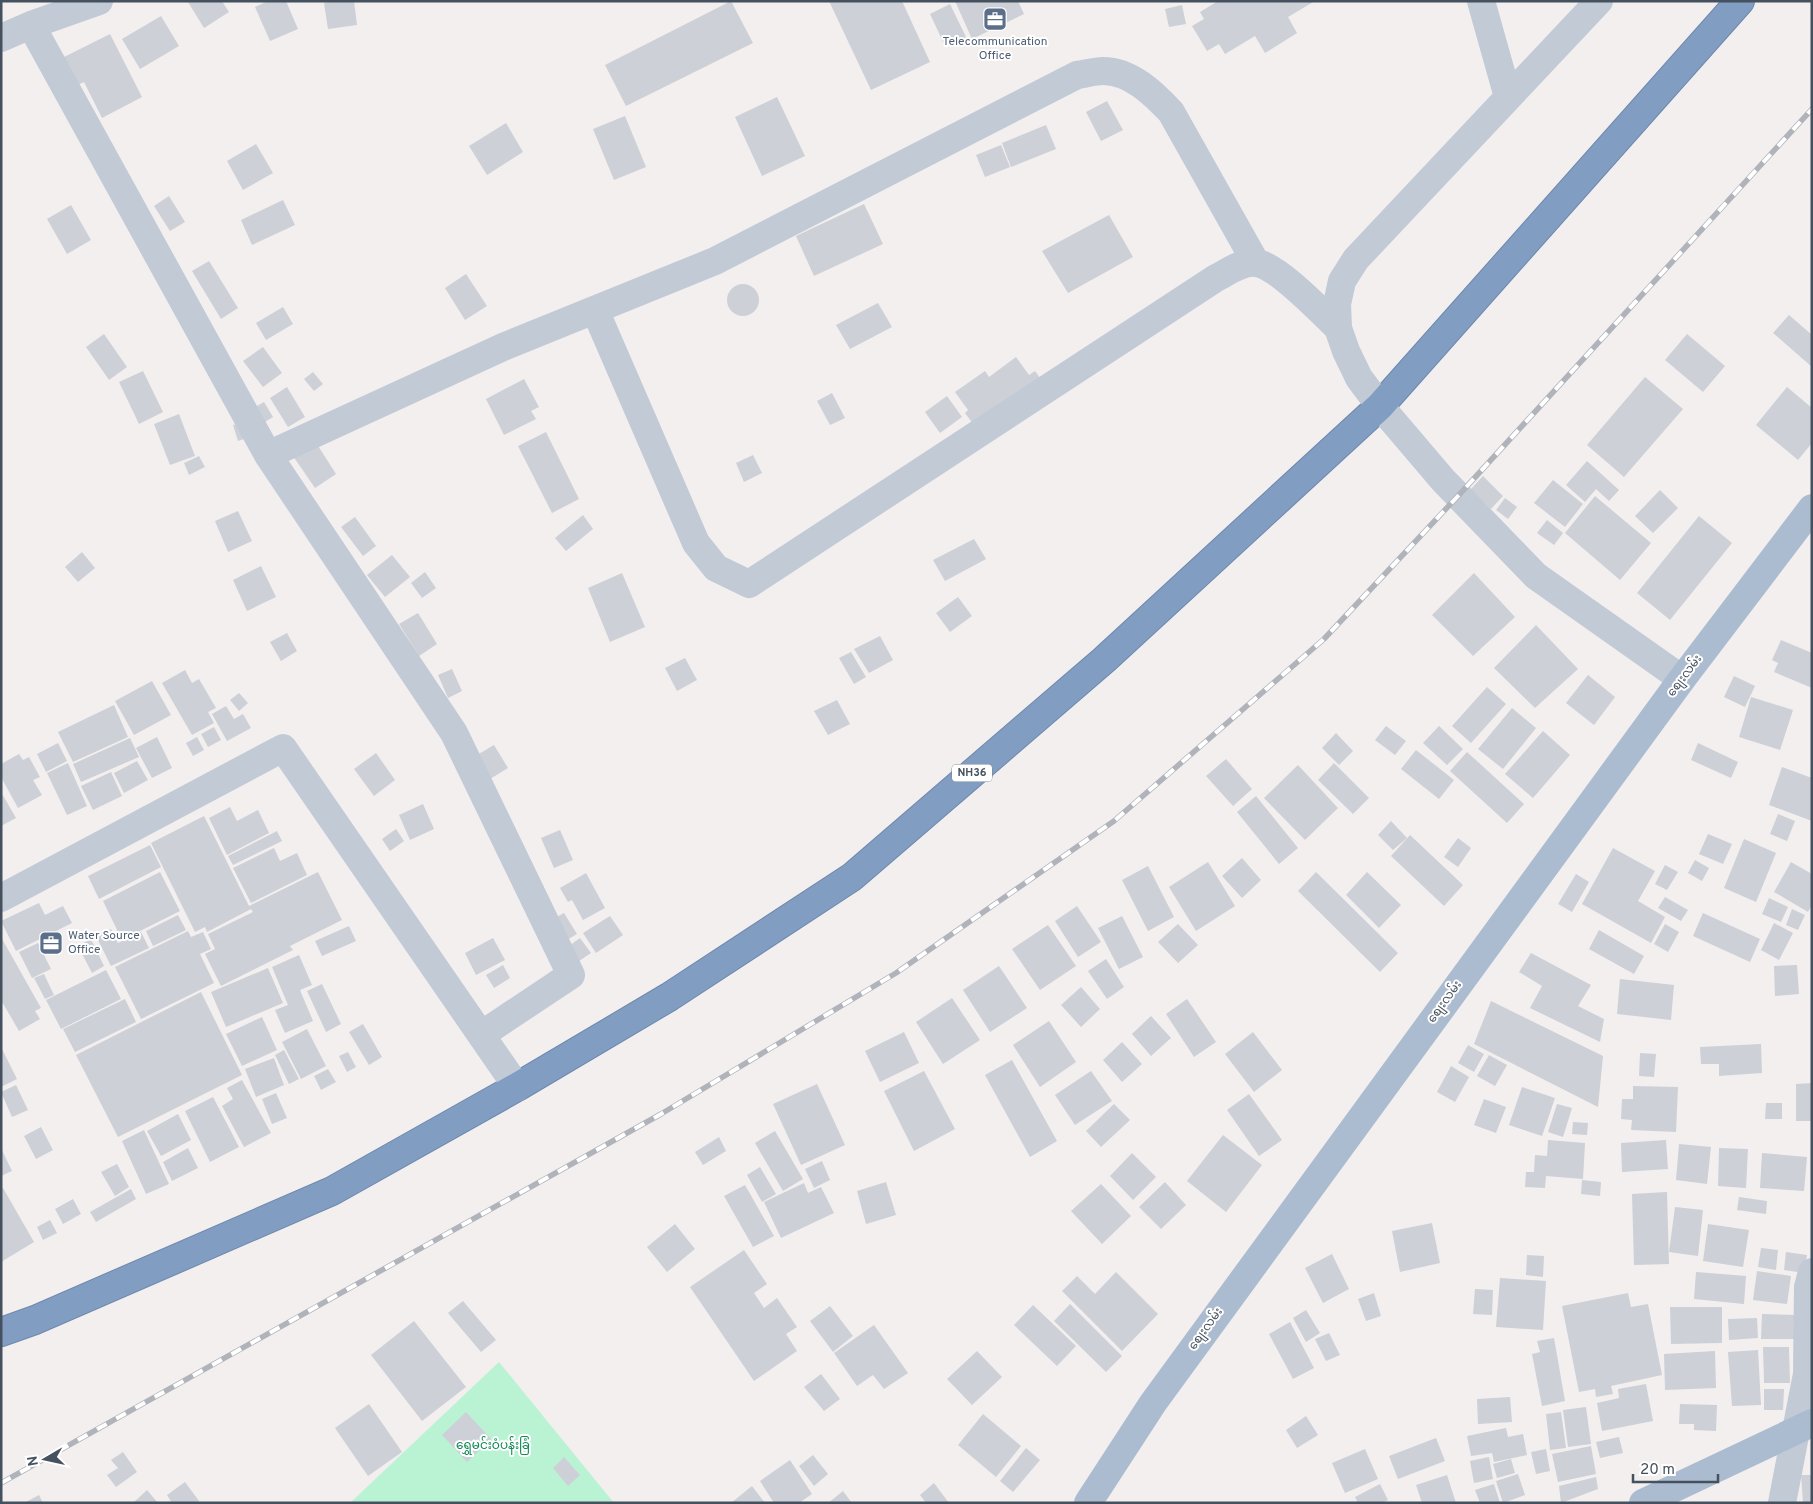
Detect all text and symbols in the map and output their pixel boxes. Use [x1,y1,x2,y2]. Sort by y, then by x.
office icon: Telecommunication Office [982,6,1008,32]
place label: Telecommunication Office [943,34,1047,64]
street label: စျေးလမ်း [1662,651,1707,701]
road number: NH36 [952,764,992,781]
place label: Water Source Office [68,928,140,958]
office icon: Water Source Office [38,930,64,956]
street label: စျေးလမ်း [1423,976,1467,1027]
street label: စျေးလမ်း [1184,1303,1228,1354]
north arrow [20,1434,70,1484]
park label: ရွှေမင်းဝံပန်းခြံ [456,1436,530,1455]
scale bar [1633,1452,1718,1484]
text: N [24,1454,43,1467]
text: 20 m [1640,1461,1675,1480]

